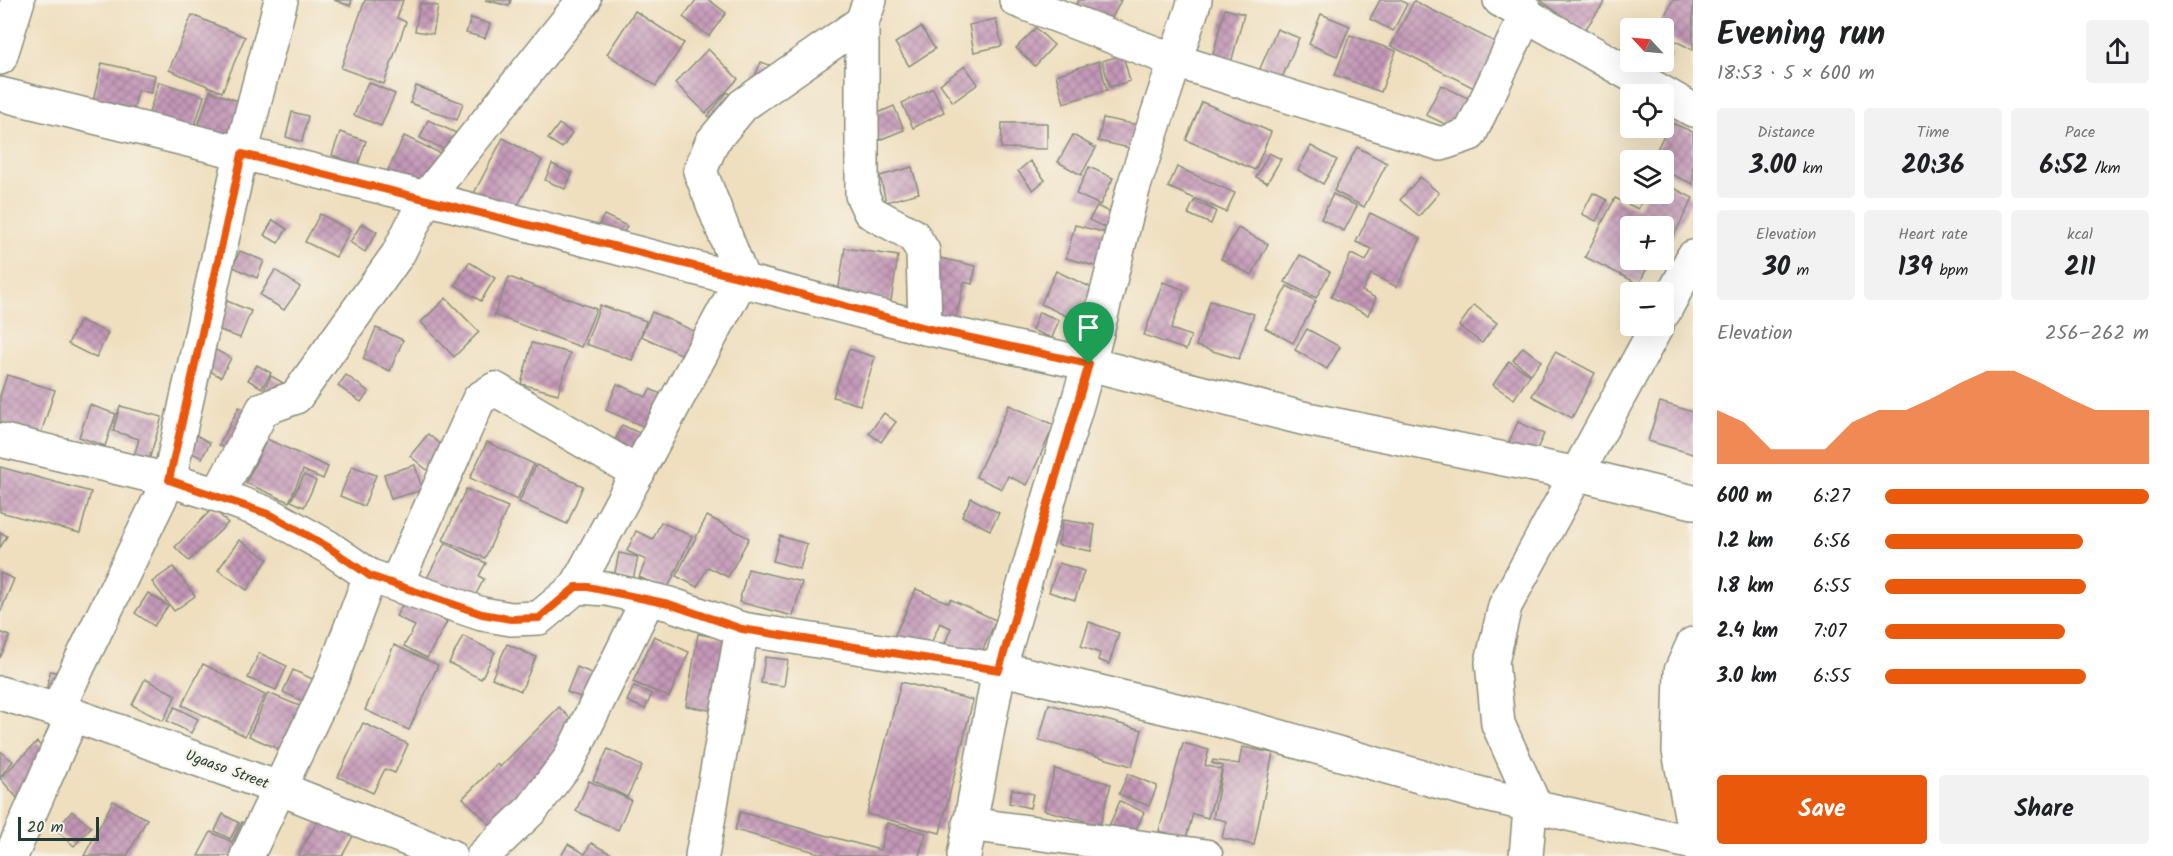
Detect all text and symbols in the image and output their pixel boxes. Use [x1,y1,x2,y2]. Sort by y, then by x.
text: Evening run [1717,9,1885,62]
north arrow [1620,18,1674,72]
map controls [1620,18,1674,336]
button: share [2086,20,2149,83]
text: 18:53 · 5 × 600 m [1717,58,1875,90]
button: locate [1620,84,1674,138]
text: Distance [1757,120,1815,145]
text: Time [1917,120,1949,145]
text: Pace [2065,120,2095,145]
text: 3.00 [1749,145,1796,187]
text: 20:36 [1901,145,1965,187]
text: 6:52 [2039,145,2088,187]
button: layers [1620,150,1674,204]
text: km [1796,156,1823,181]
text: /km [2088,156,2121,181]
button: + [1620,216,1674,270]
text: Elevation [1756,222,1816,247]
text: Heart rate [1898,222,1968,247]
text: kcal [2067,222,2093,247]
text: 30 [1763,247,1790,289]
text: 139 [1898,247,1933,289]
text: 211 [2065,247,2095,289]
text: m [1790,258,1809,283]
text: bpm [1933,258,1968,283]
button: − [1620,282,1674,336]
pin [1063,302,1114,364]
icon: arrive [1072,311,1105,344]
text: Elevation [1717,318,1793,350]
text: 256–262 m [2045,318,2149,350]
text: 600 m [1717,481,1772,513]
text: 6:27 [1813,481,1850,513]
text: 1.2 km [1717,526,1773,558]
text: 6:56 [1813,526,1851,558]
text: 1.8 km [1717,571,1774,603]
text: 6:55 [1813,571,1851,603]
text: 2.4 km [1717,616,1778,648]
text: 7:07 [1813,616,1846,648]
text: 3.0 km [1717,661,1777,693]
text: 6:55 [1813,661,1851,693]
street label: Ugaaso Street [182,744,272,796]
button: Save [1717,775,1927,844]
button: Share [1939,775,2149,844]
scale bar [18,814,99,842]
text: 20 m [27,815,63,840]

